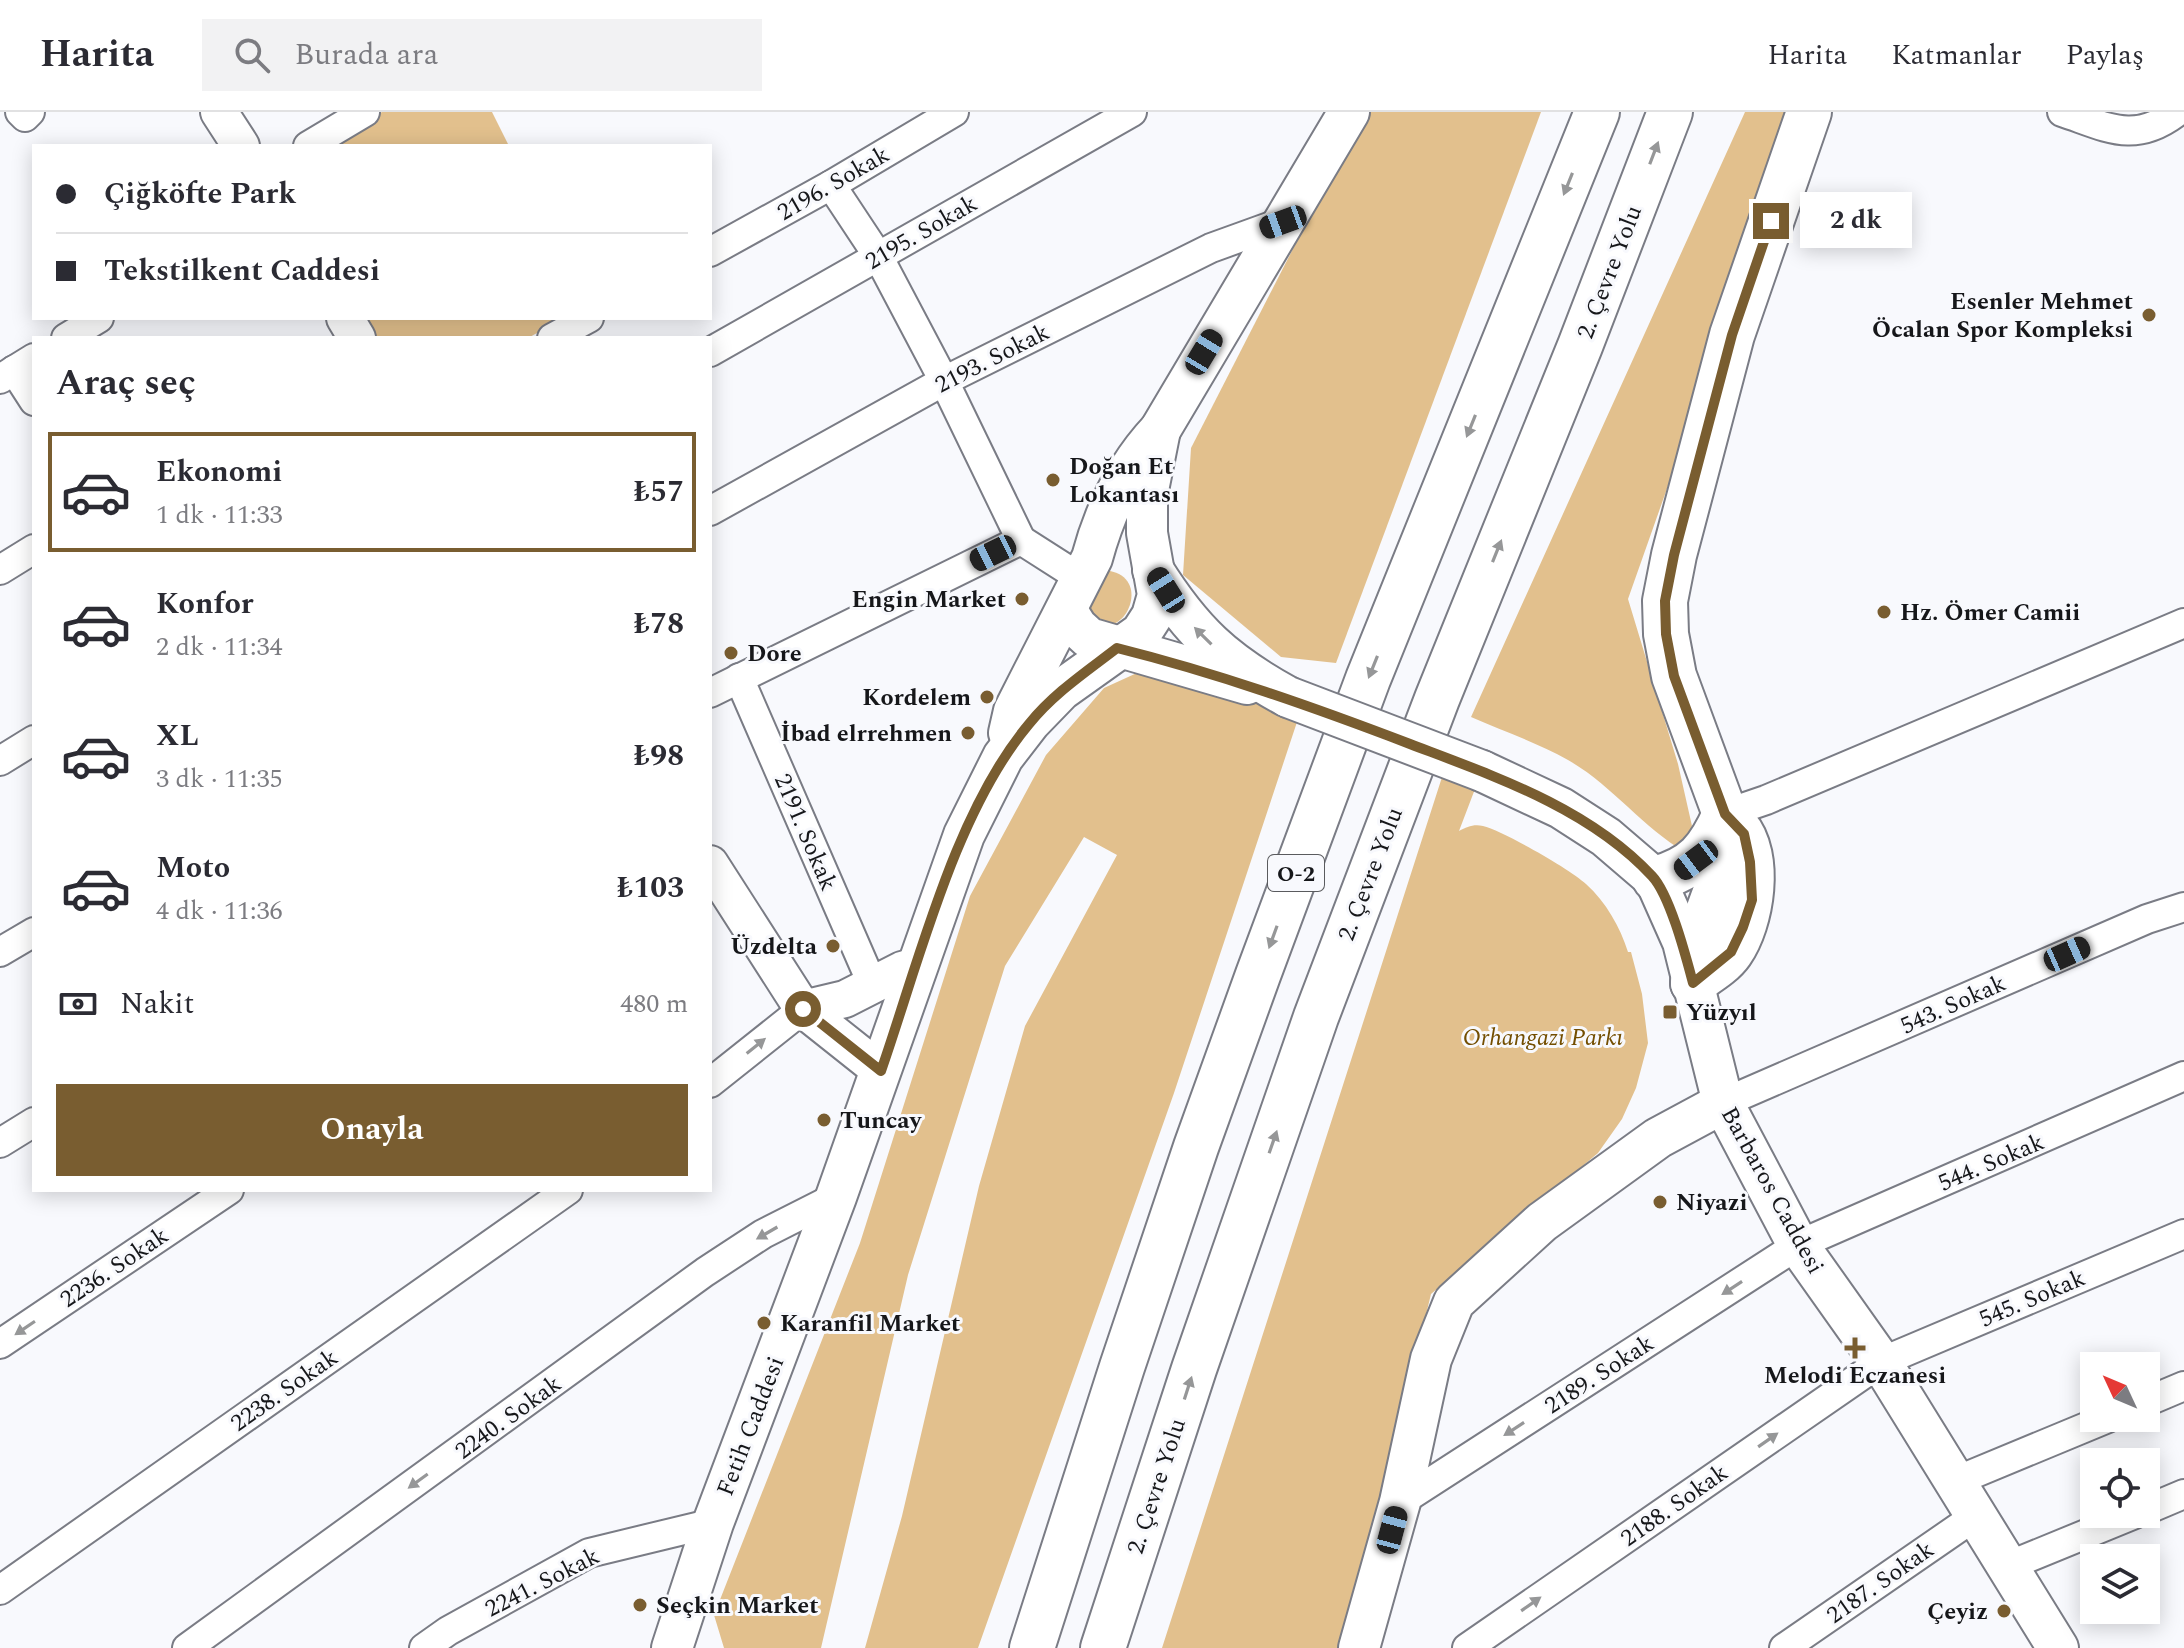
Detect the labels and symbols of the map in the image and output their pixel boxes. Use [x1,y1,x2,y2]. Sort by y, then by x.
street label: 2196. Sokak [771,137,896,231]
one-way arrow [1648,141,1661,165]
one-way arrow [1561,172,1574,196]
street label: 2195. Sokak [859,186,984,280]
callout: 2 dk [1799,193,1911,249]
street label: 2. Çevre Yolu [1568,200,1652,345]
car [1256,203,1310,241]
route end [1753,203,1789,239]
place label: Esenler Mehmet Öcalan Spor Kompleksi [1872,284,2133,348]
marker: Esenler Mehmet Öcalan Spor Kompleksi [2140,306,2158,324]
street label: 2193. Sokak [929,315,1056,403]
car [1181,325,1227,379]
one-way arrow [1464,414,1477,438]
place label: Doğan Et Lokantası [1069,449,1179,513]
marker: Doğan Et Lokantası [1044,471,1062,489]
car [966,532,1020,574]
one-way arrow [1490,539,1503,563]
car [1143,563,1189,617]
place label: Engin Market [851,582,1006,618]
marker: Engin Market [1013,590,1031,608]
place label: Hz. Ömer Camii [1900,595,2080,631]
marker: Hz. Ömer Camii [1875,603,1893,621]
one-way arrow [1194,627,1212,646]
place label: Dore [747,636,802,672]
marker: Dore [722,644,740,662]
one-way arrow [1367,655,1380,679]
place label: Kordelem [862,680,971,716]
marker: Kordelem [978,688,996,706]
place label: İbad elrrehmen [780,716,952,752]
marker: İbad elrrehmen [959,724,977,742]
street label: 2191. Sokak [764,768,846,897]
street label: 2. Çevre Yolu [1329,802,1413,947]
car [1670,836,1722,884]
road number: O-2 [1268,855,1324,891]
one-way arrow [1266,925,1278,949]
place label: Üzdelta [730,929,818,965]
car [2040,933,2094,975]
marker: Üzdelta [824,937,842,955]
street label: 543. Sokak [1895,966,2012,1044]
route start [785,991,821,1027]
place label: Yüzyıl [1686,995,1757,1031]
marker: Yüzyıl [1661,1003,1679,1021]
park label: Orhangazi Parkı [1463,1020,1623,1056]
one-way arrow [746,1038,766,1055]
street label: Barbaros Caddesi [1711,1100,1833,1281]
place label: Tuncay [840,1103,923,1139]
marker: Tuncay [815,1111,833,1129]
street label: 544. Sokak [1933,1124,2050,1201]
one-way arrow [1267,1130,1279,1154]
place label: Niyazi [1676,1185,1747,1221]
marker: Niyazi [1651,1193,1669,1211]
street label: 2236. Sokak [53,1218,176,1317]
one-way arrow [755,1226,778,1240]
street label: 545. Sokak [1974,1260,2091,1337]
one-way arrow [1721,1280,1743,1294]
place label: Karanfil Market [780,1306,960,1342]
marker: Karanfil Market [755,1314,773,1332]
one-way arrow [14,1320,35,1335]
street label: 2189. Sokak [1538,1326,1661,1424]
marker: Melodi Eczanesi [1846,1339,1864,1357]
street label: 2238. Sokak [223,1340,346,1441]
street label: Fetih Caddesi [708,1351,794,1501]
north arrow [2080,1352,2160,1432]
place label: Melodi Eczanesi [1764,1358,1946,1394]
street label: 2240. Sokak [448,1367,569,1469]
one-way arrow [1182,1375,1195,1399]
street label: 2. Çevre Yolu [1118,1414,1196,1559]
one-way arrow [1503,1421,1524,1436]
one-way arrow [1757,1433,1779,1448]
street label: 2188. Sokak [1613,1455,1736,1556]
one-way arrow [408,1473,429,1488]
car [1374,1504,1410,1556]
street label: 2187. Sokak [1819,1532,1942,1633]
street label: 2241. Sokak [479,1539,606,1627]
place label: Seçkin Market [656,1588,818,1624]
place label: Çeyiz [1927,1594,1988,1630]
marker: Seçkin Market [631,1596,649,1614]
one-way arrow [1521,1597,1542,1612]
marker: Çeyiz [1995,1602,2013,1620]

